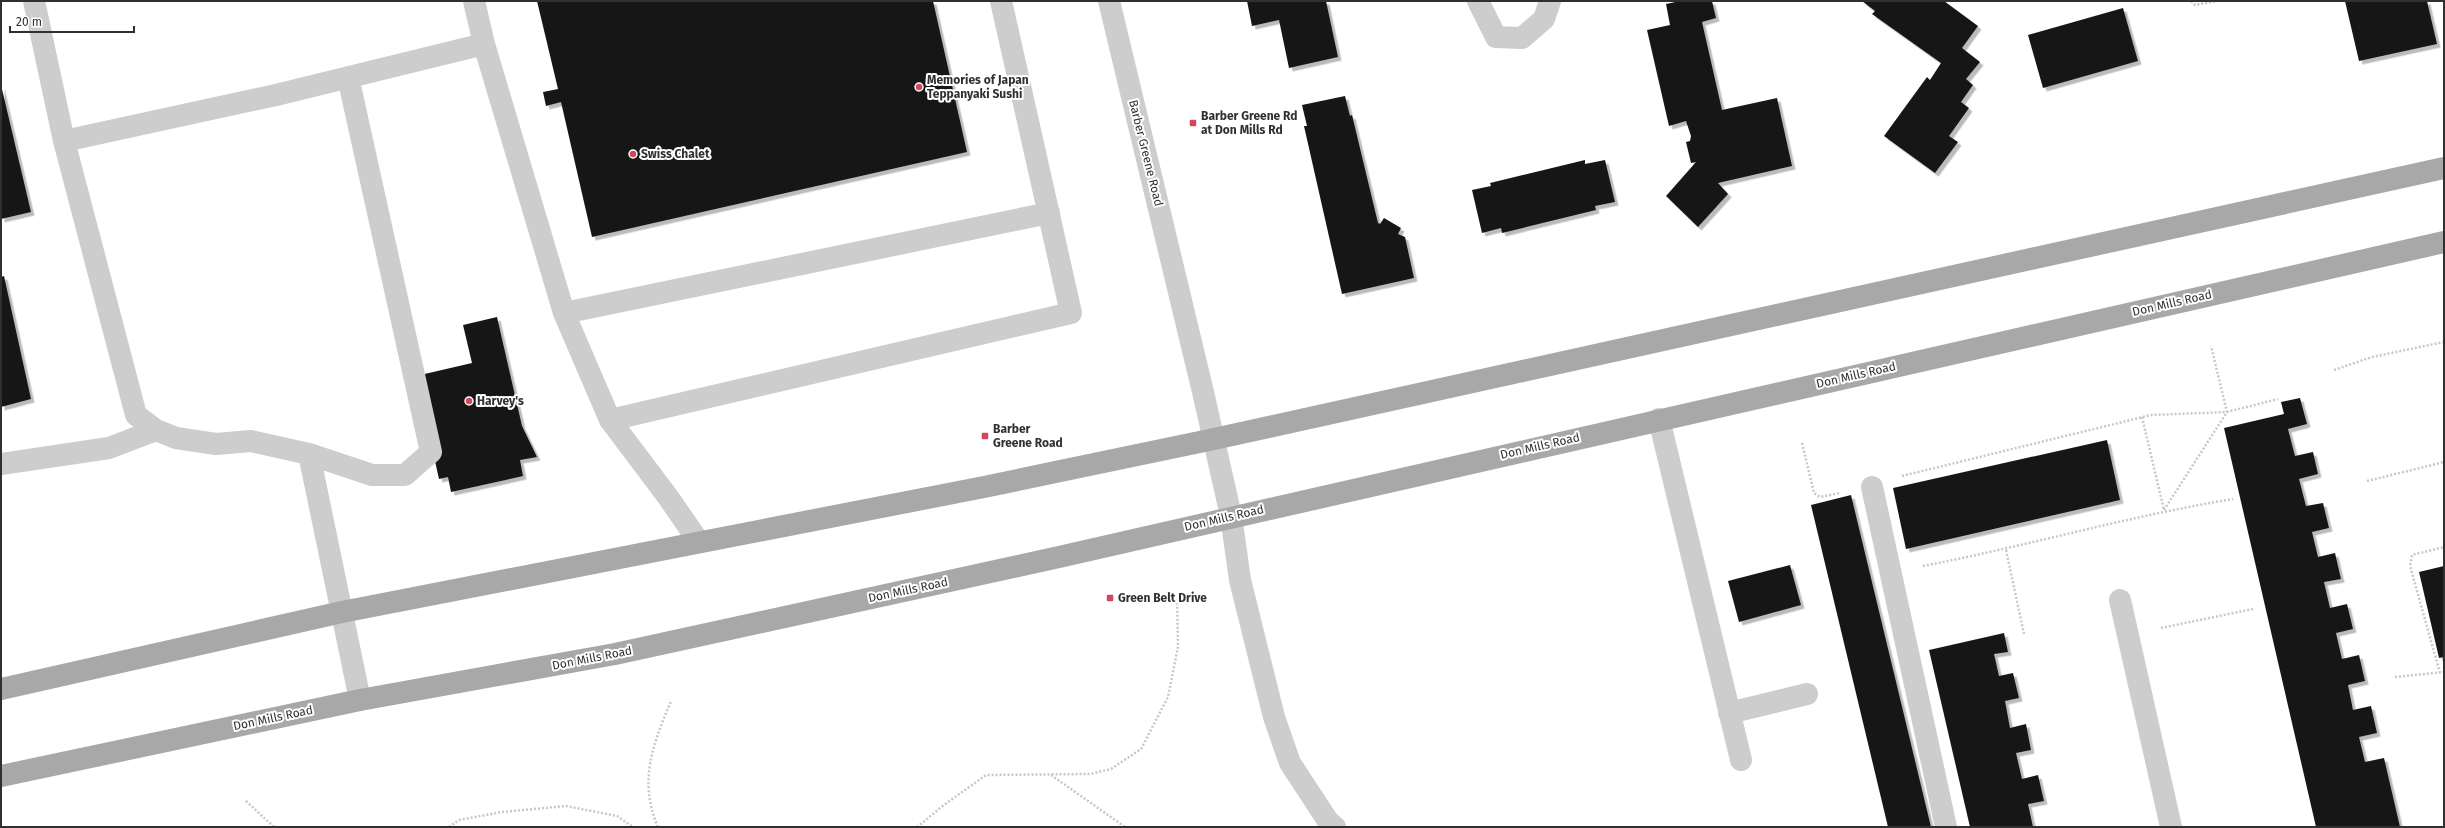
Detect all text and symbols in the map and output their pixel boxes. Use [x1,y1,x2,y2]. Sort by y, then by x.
scale bar [10,8,134,34]
text: 20 m [16,15,42,29]
place label: Memories of Japan Teppanyaki Sushi [927,73,1029,101]
marker: Memories of Japan Teppanyaki Sushi [914,82,924,92]
street label: Barber Greene Road [1126,98,1166,208]
place label: Barber Greene Rd at Don Mills Rd [1201,109,1298,137]
marker: Barber Greene Rd at Don Mills Rd [1188,118,1198,128]
place label: Swiss Chalet [641,147,710,161]
marker: Swiss Chalet [628,149,638,159]
street label: Don Mills Road [2131,287,2213,319]
street label: Don Mills Road [1815,359,1897,391]
place label: Harvey's [477,394,524,408]
marker: Harvey's [464,396,474,406]
place label: Barber Greene Road [993,422,1063,450]
street label: Don Mills Road [1499,430,1581,462]
marker: Barber Greene Road [980,431,990,441]
street label: Don Mills Road [1183,502,1265,534]
street label: Don Mills Road [867,575,949,605]
place label: Green Belt Drive [1118,591,1207,605]
marker: Green Belt Drive [1105,593,1115,603]
street label: Don Mills Road [551,643,633,673]
street label: Don Mills Road [232,703,314,733]

